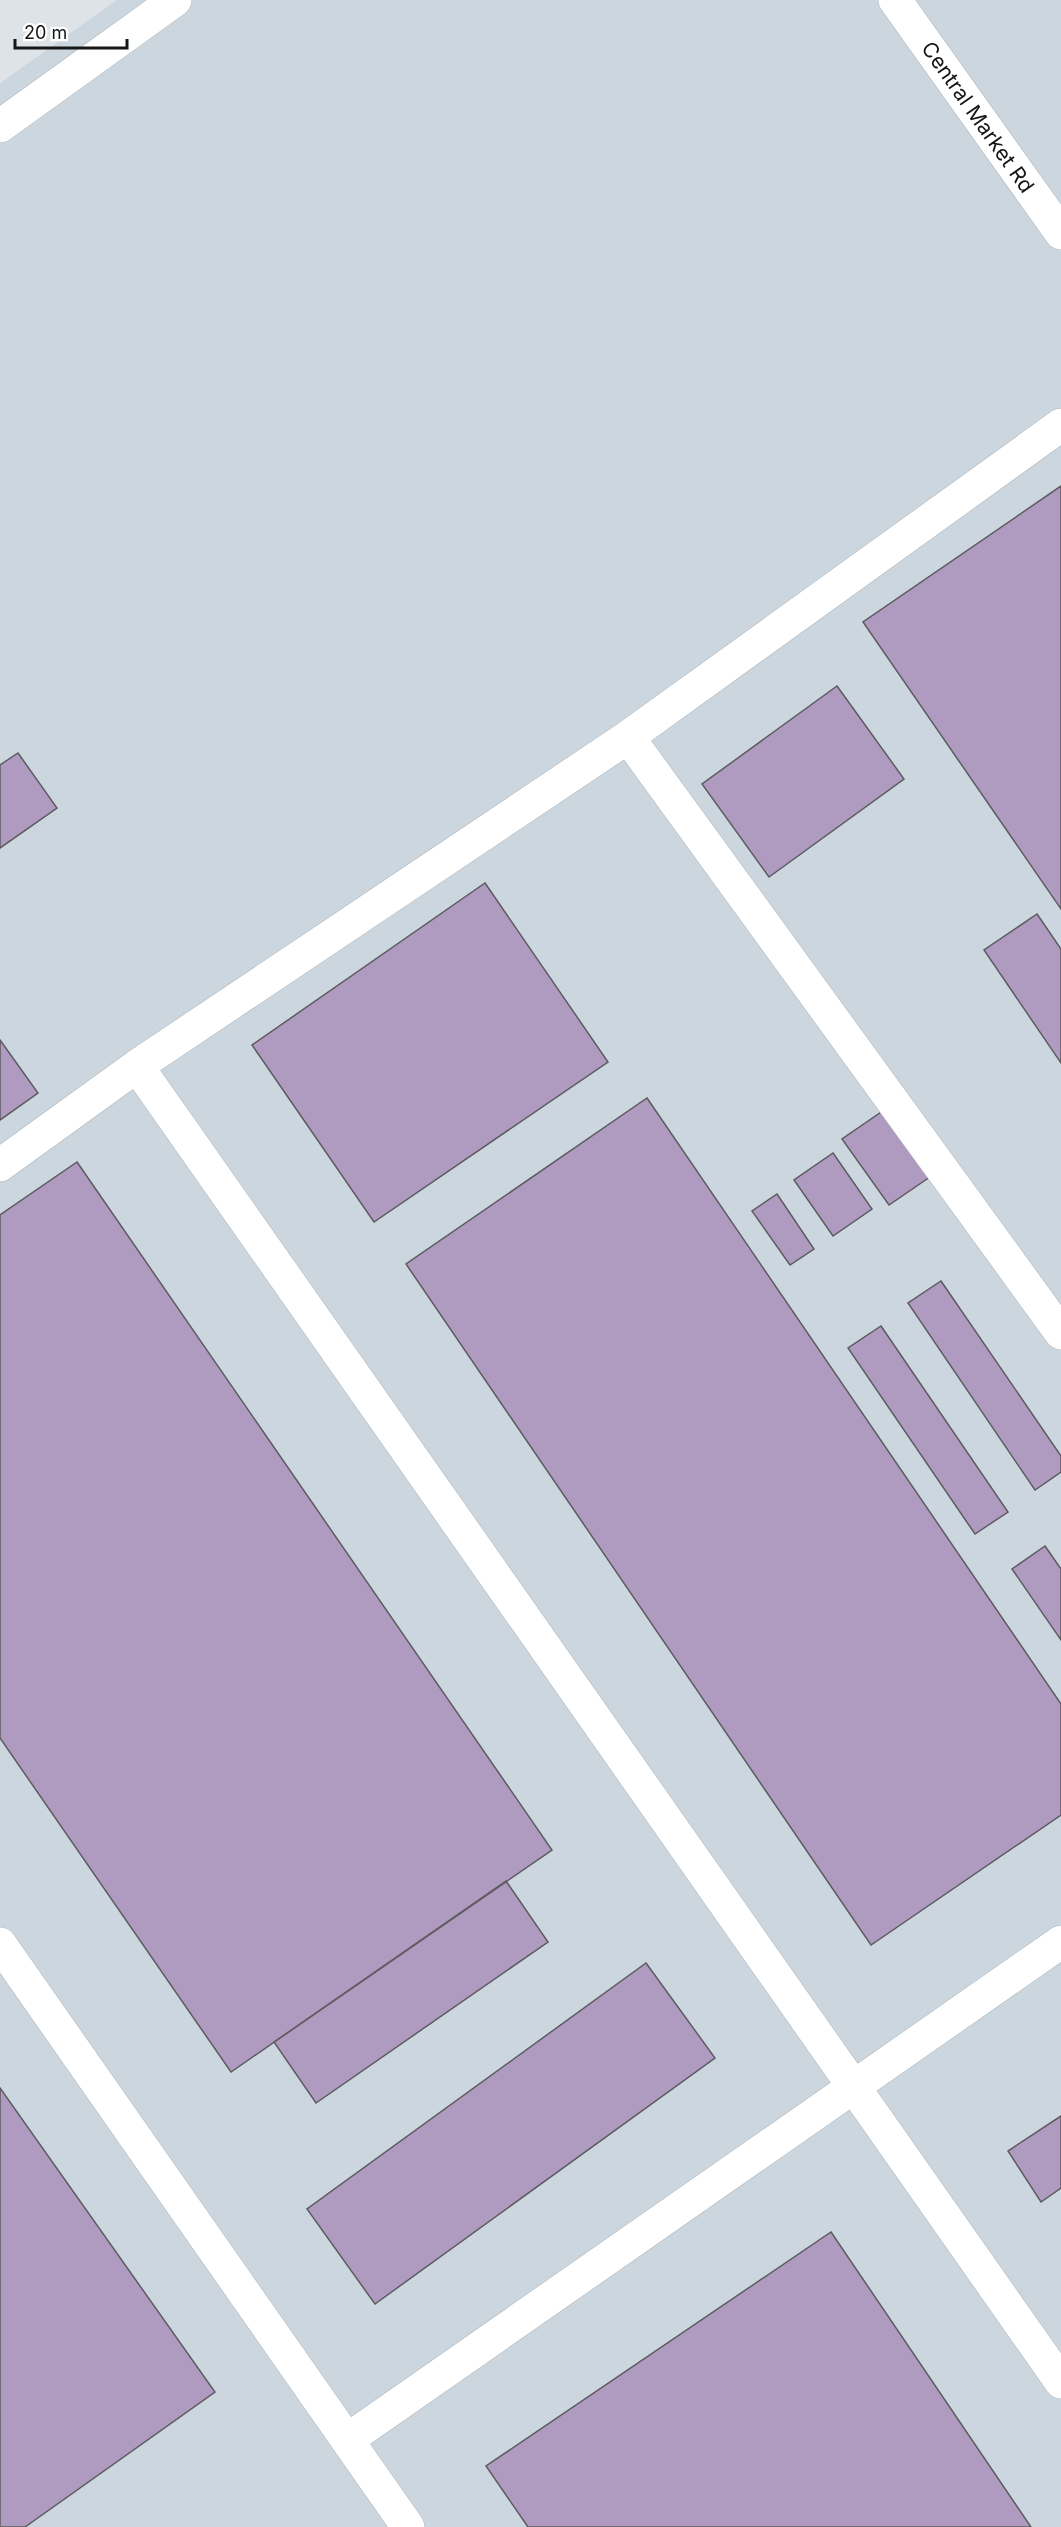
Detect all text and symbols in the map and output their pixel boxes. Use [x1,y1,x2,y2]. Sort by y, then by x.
scale bar [15,12,128,50]
text: 20 m [24,22,67,43]
street label: Central Market Rd [917,37,1039,197]

